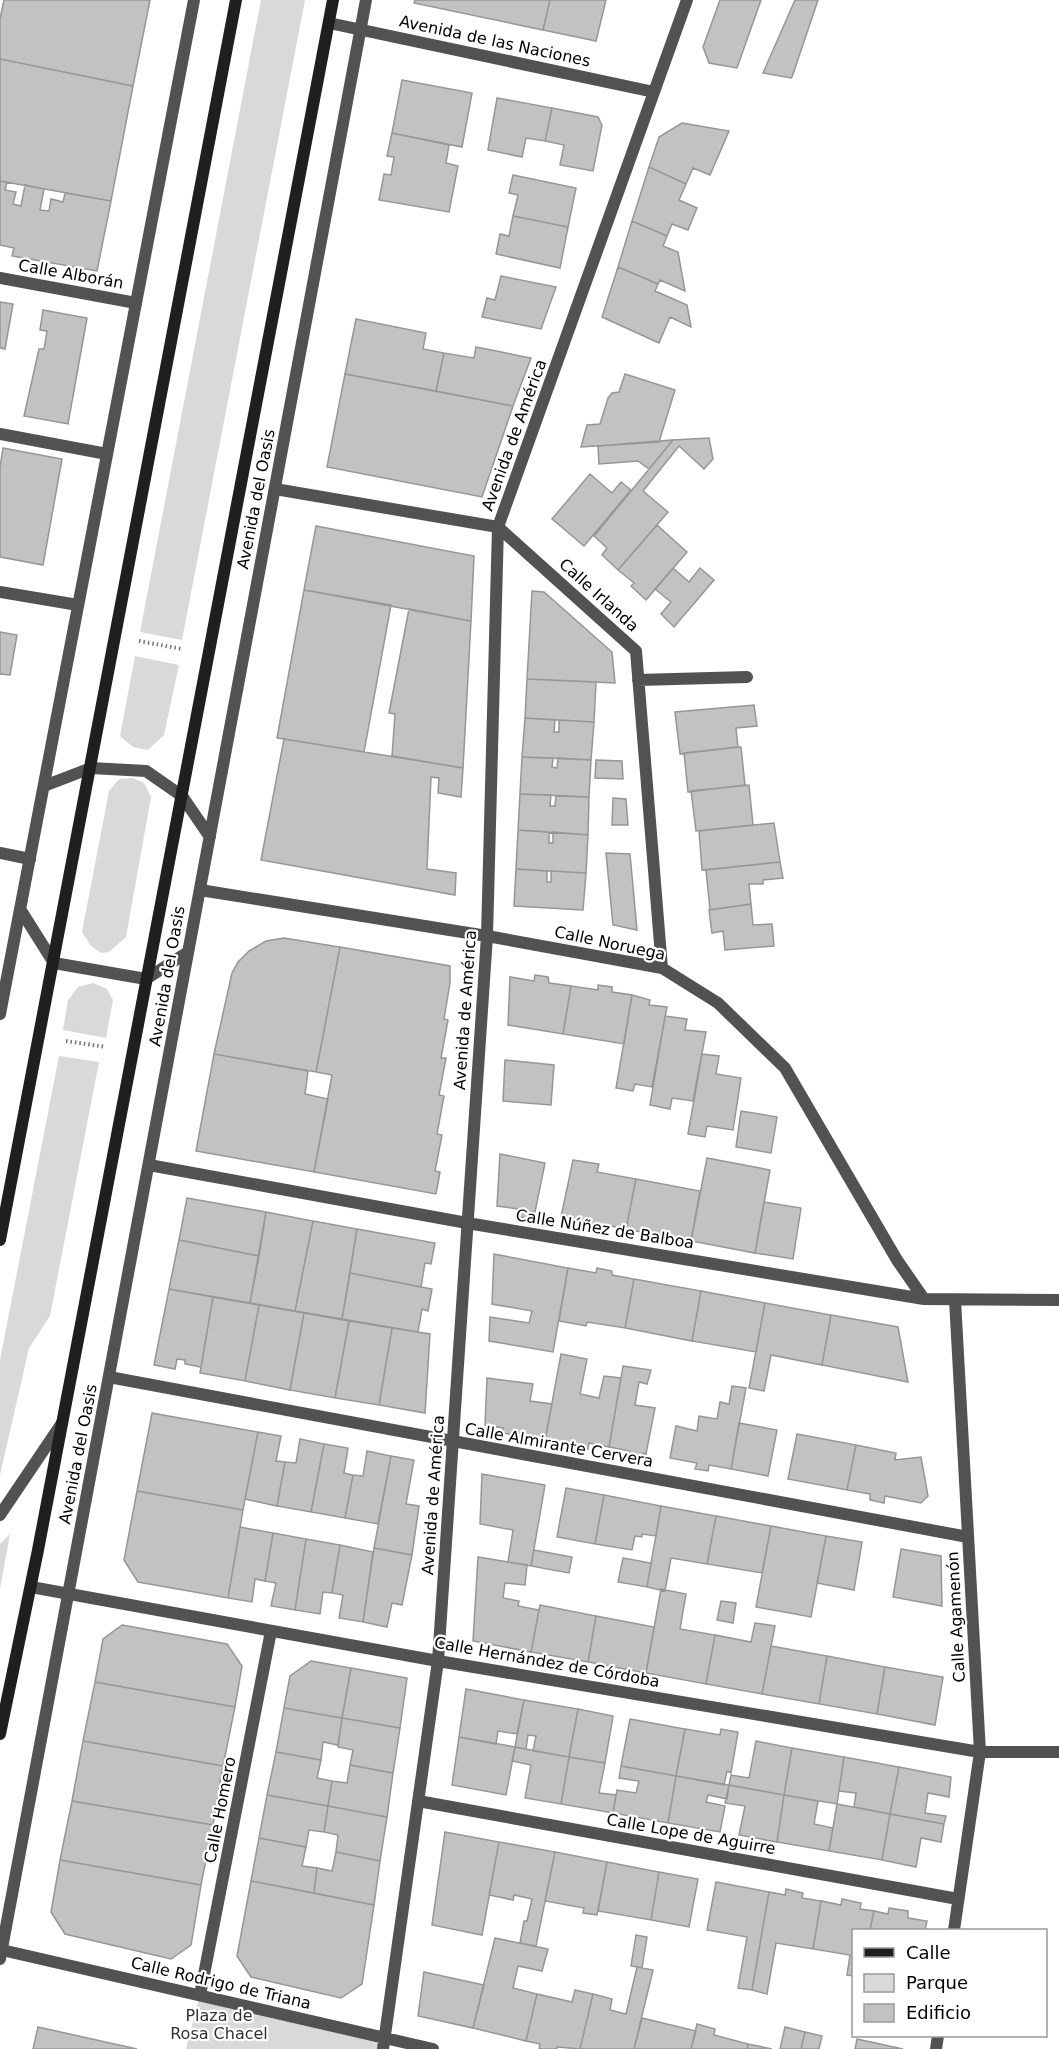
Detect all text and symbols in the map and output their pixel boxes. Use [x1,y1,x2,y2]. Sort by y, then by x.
street label: Avenida de las Naciones [398,11,592,71]
street label: Calle Alborán [17,255,125,293]
street label: Avenida de América [478,357,550,513]
street label: Avenida del Oasis [233,427,279,571]
street label: Calle Irlanda [555,554,643,636]
street label: Avenida del Oasis [145,904,189,1048]
street label: Calle Noruega [553,922,667,964]
street label: Avenida de América [450,930,480,1090]
street label: Calle Núñez de Balboa [514,1206,696,1252]
street label: Avenida del Oasis [55,1382,101,1526]
street label: Avenida de América [418,1415,448,1575]
street label: Calle Almirante Cervera [463,1419,655,1471]
street label: Calle Agamenón [943,1551,969,1683]
street label: Calle Hernández de Córdoba [433,1633,661,1691]
street label: Calle Homero [200,1755,240,1865]
street label: Calle Lope de Aguirre [605,1810,777,1858]
legend [852,1929,1047,2037]
text: Calle [906,1942,951,1963]
street label: Calle Rodrigo de Triana [129,1953,313,2013]
text: Parque [906,1972,968,1993]
text: Edificio [906,2002,971,2023]
park label: Plaza de Rosa Chacel [170,2006,268,2043]

